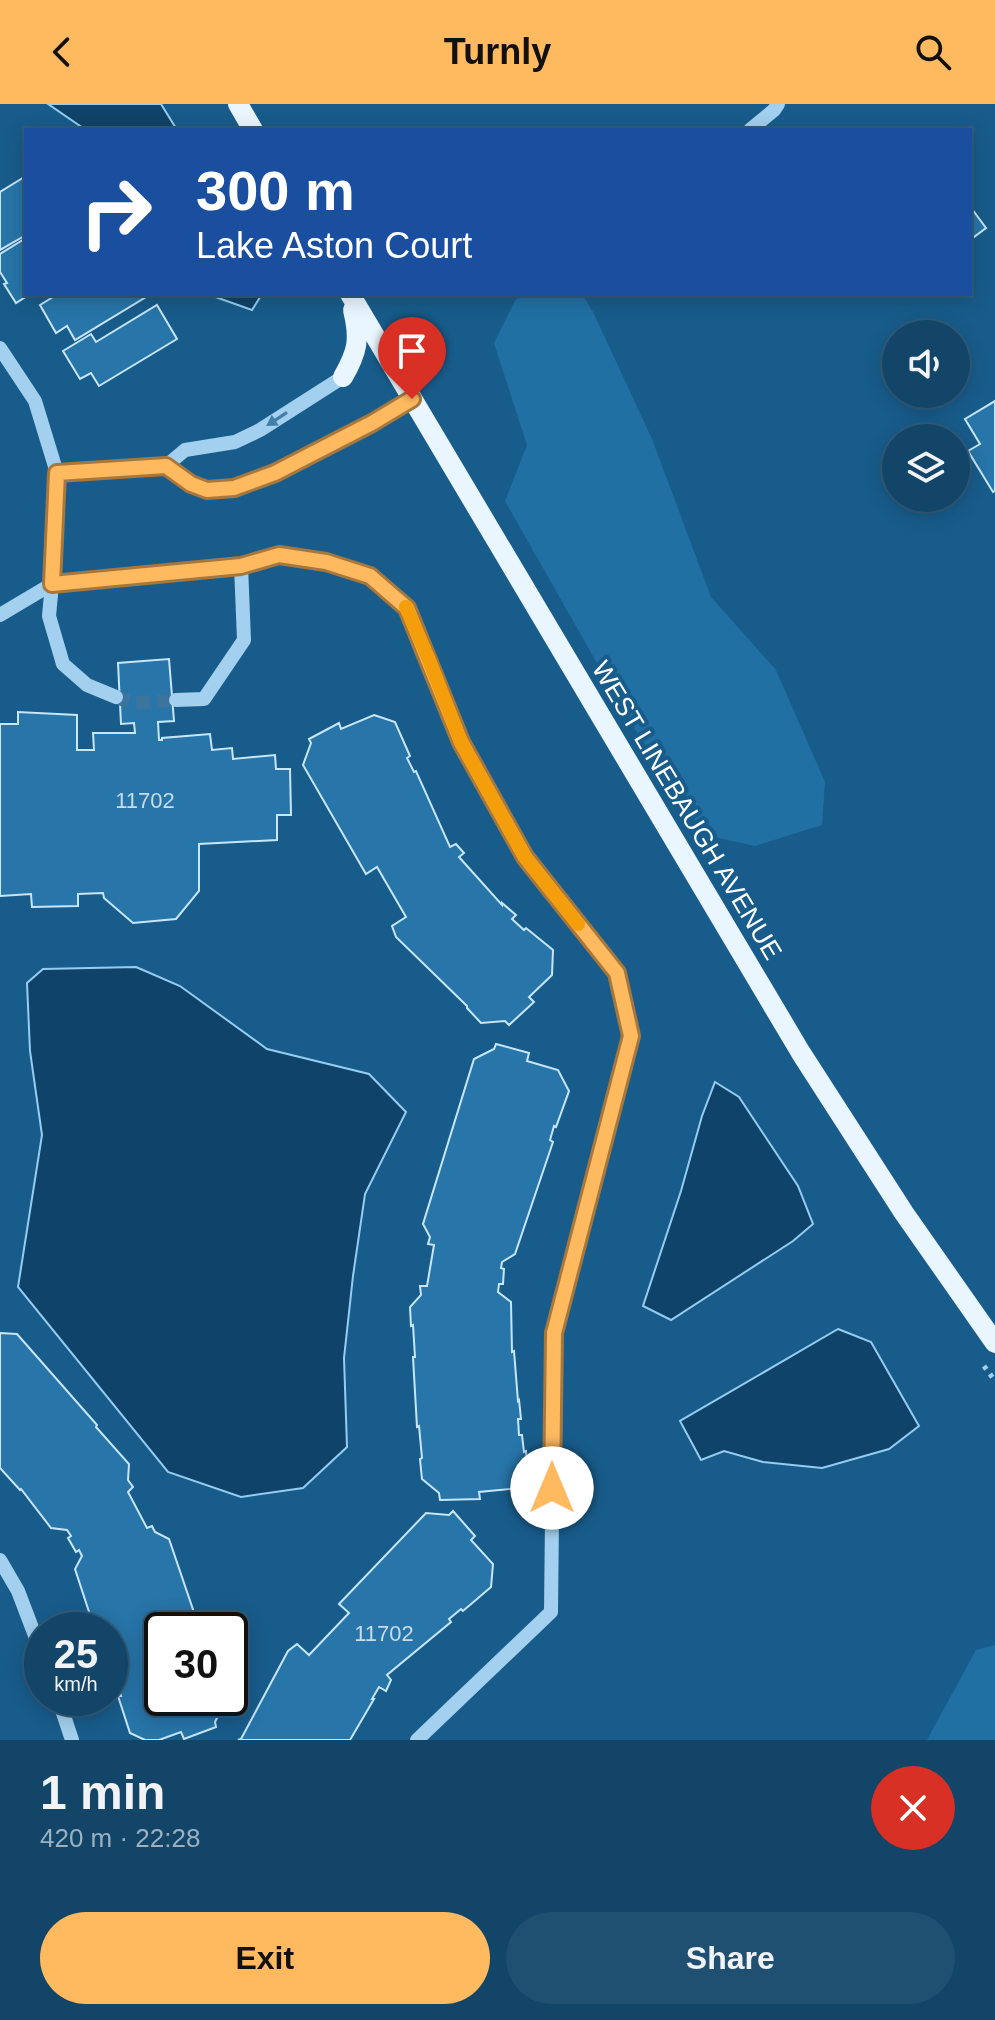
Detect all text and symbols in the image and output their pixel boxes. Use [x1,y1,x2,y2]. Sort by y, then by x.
icon: back [40,30,84,74]
icon: search [911,30,955,74]
text: Turnly [444,31,551,72]
text: 300 m [196,159,355,222]
icon: right [64,160,168,264]
text: Lake Aston Court [196,225,472,266]
pin [378,317,446,399]
map controls [882,320,970,512]
button: sound [882,320,970,408]
icon: arrive [390,329,434,373]
one-way arrow [267,411,288,426]
button: layers [882,424,970,512]
street label: WEST LINEBAUGH AVENUE [586,655,788,965]
house number: 11702 [115,788,175,813]
position arrow [510,1446,594,1530]
speed limit sign: 30 [144,1612,248,1716]
house number: 11702 [354,1621,414,1646]
text: 25 [54,1632,98,1676]
text: km/h [54,1673,98,1695]
text: 1 min [40,1766,165,1819]
button: close [871,1766,955,1850]
text: 420 m · 22:28 [40,1823,200,1853]
button: Exit [40,1912,490,2004]
button: Share [506,1912,955,2004]

